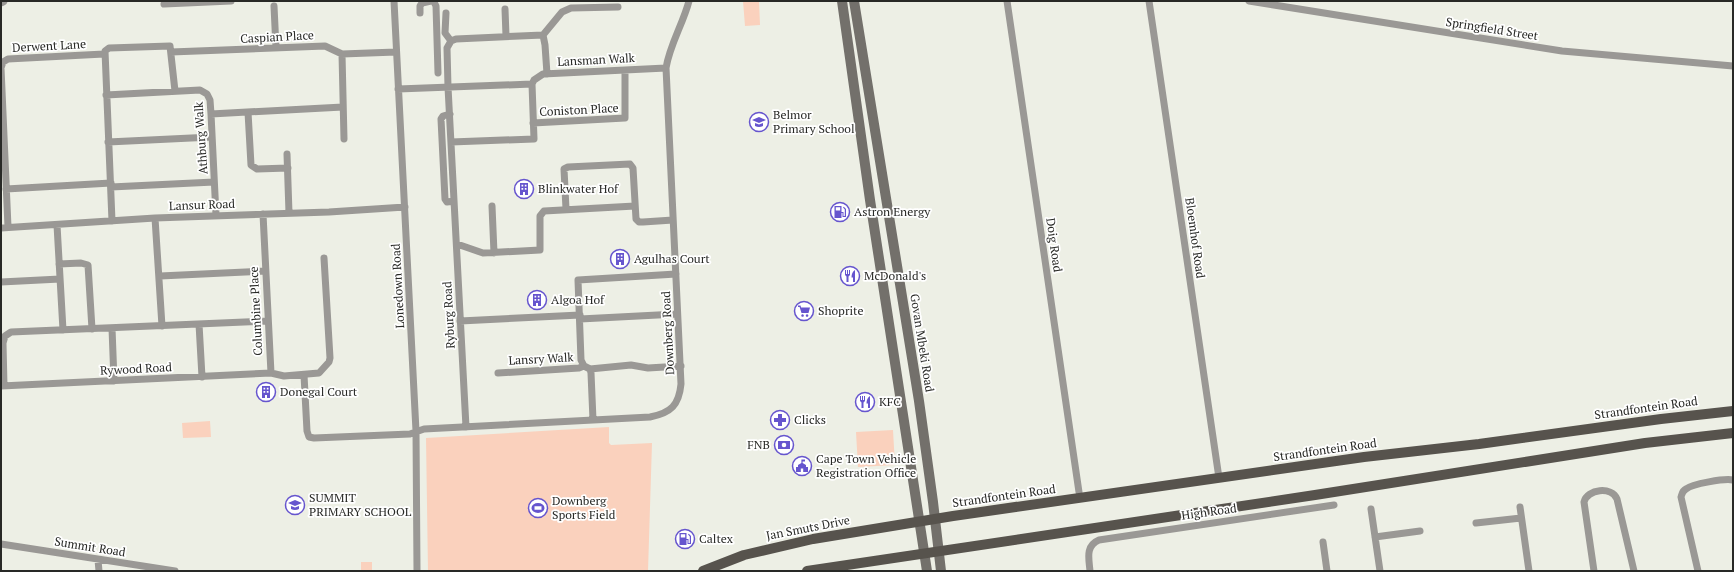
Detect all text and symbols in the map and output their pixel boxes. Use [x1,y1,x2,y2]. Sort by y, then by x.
street label: Springfield Street [1445,14,1540,43]
street label: Caspian Place [240,27,314,46]
street label: Derwent Lane [12,36,86,55]
street label: Lansman Walk [557,50,636,69]
street label: Athburg Walk [190,100,211,175]
street label: Coniston Place [539,100,619,119]
place label: Belmor Primary School [773,107,855,136]
school or university icon: Belmor Primary School [748,111,770,133]
building icon: Blinkwater Hof [513,178,535,200]
place label: Blinkwater Hof [538,181,619,196]
street label: Lansur Road [169,196,236,213]
street label: Bloemhof Road [1182,197,1209,280]
fuel station icon: Astron Energy [829,201,851,223]
place label: Astron Energy [854,204,931,219]
street label: Doig Road [1043,217,1066,273]
street label: Lonedown Road [388,243,407,329]
building icon: Agulhas Court [609,248,631,270]
place label: Agulhas Court [634,251,710,266]
restaurant icon: McDonald's [839,265,861,287]
street label: Columbine Place [246,266,265,356]
place label: McDonald's [864,268,926,283]
street label: Ryburg Road [439,281,458,349]
building icon: Algoa Hof [526,289,548,311]
street label: Downberg Road [658,290,677,375]
place label: Algoa Hof [551,292,605,307]
street label: Govan Mbeki Road [907,293,938,393]
supermarket icon: Shoprite [793,300,815,322]
place label: Shoprite [818,303,864,318]
street label: Lansry Walk [508,349,575,368]
street label: Rywood Road [100,359,173,378]
building icon: Donegal Court [255,381,277,403]
place label: Donegal Court [280,384,358,399]
restaurant icon: KFC [854,391,876,413]
street label: Strandfontein Road [1593,393,1699,422]
place label: KFC [879,394,901,409]
pharmacy icon: Clicks [769,409,791,431]
place label: Clicks [794,412,826,427]
bank icon: FNB [773,434,795,456]
street label: Strandfontein Road [1272,435,1378,464]
place label: FNB [747,437,770,452]
place label: Cape Town Vehicle Registration Office [816,451,916,480]
public building icon: Cape Town Vehicle Registration Office [791,455,813,477]
street label: Strandfontein Road [951,481,1057,510]
place label: SUMMIT PRIMARY SCHOOL [309,490,412,519]
place label: Downberg Sports Field [552,493,616,522]
school or university icon: SUMMIT PRIMARY SCHOOL [284,494,306,516]
sports icon: Downberg Sports Field [527,497,549,519]
street label: High Road [1180,500,1238,523]
street label: Jan Smuts Drive [765,512,851,543]
fuel station icon: Caltex [674,528,696,550]
place label: Caltex [699,531,734,546]
street label: Summit Road [53,533,127,560]

